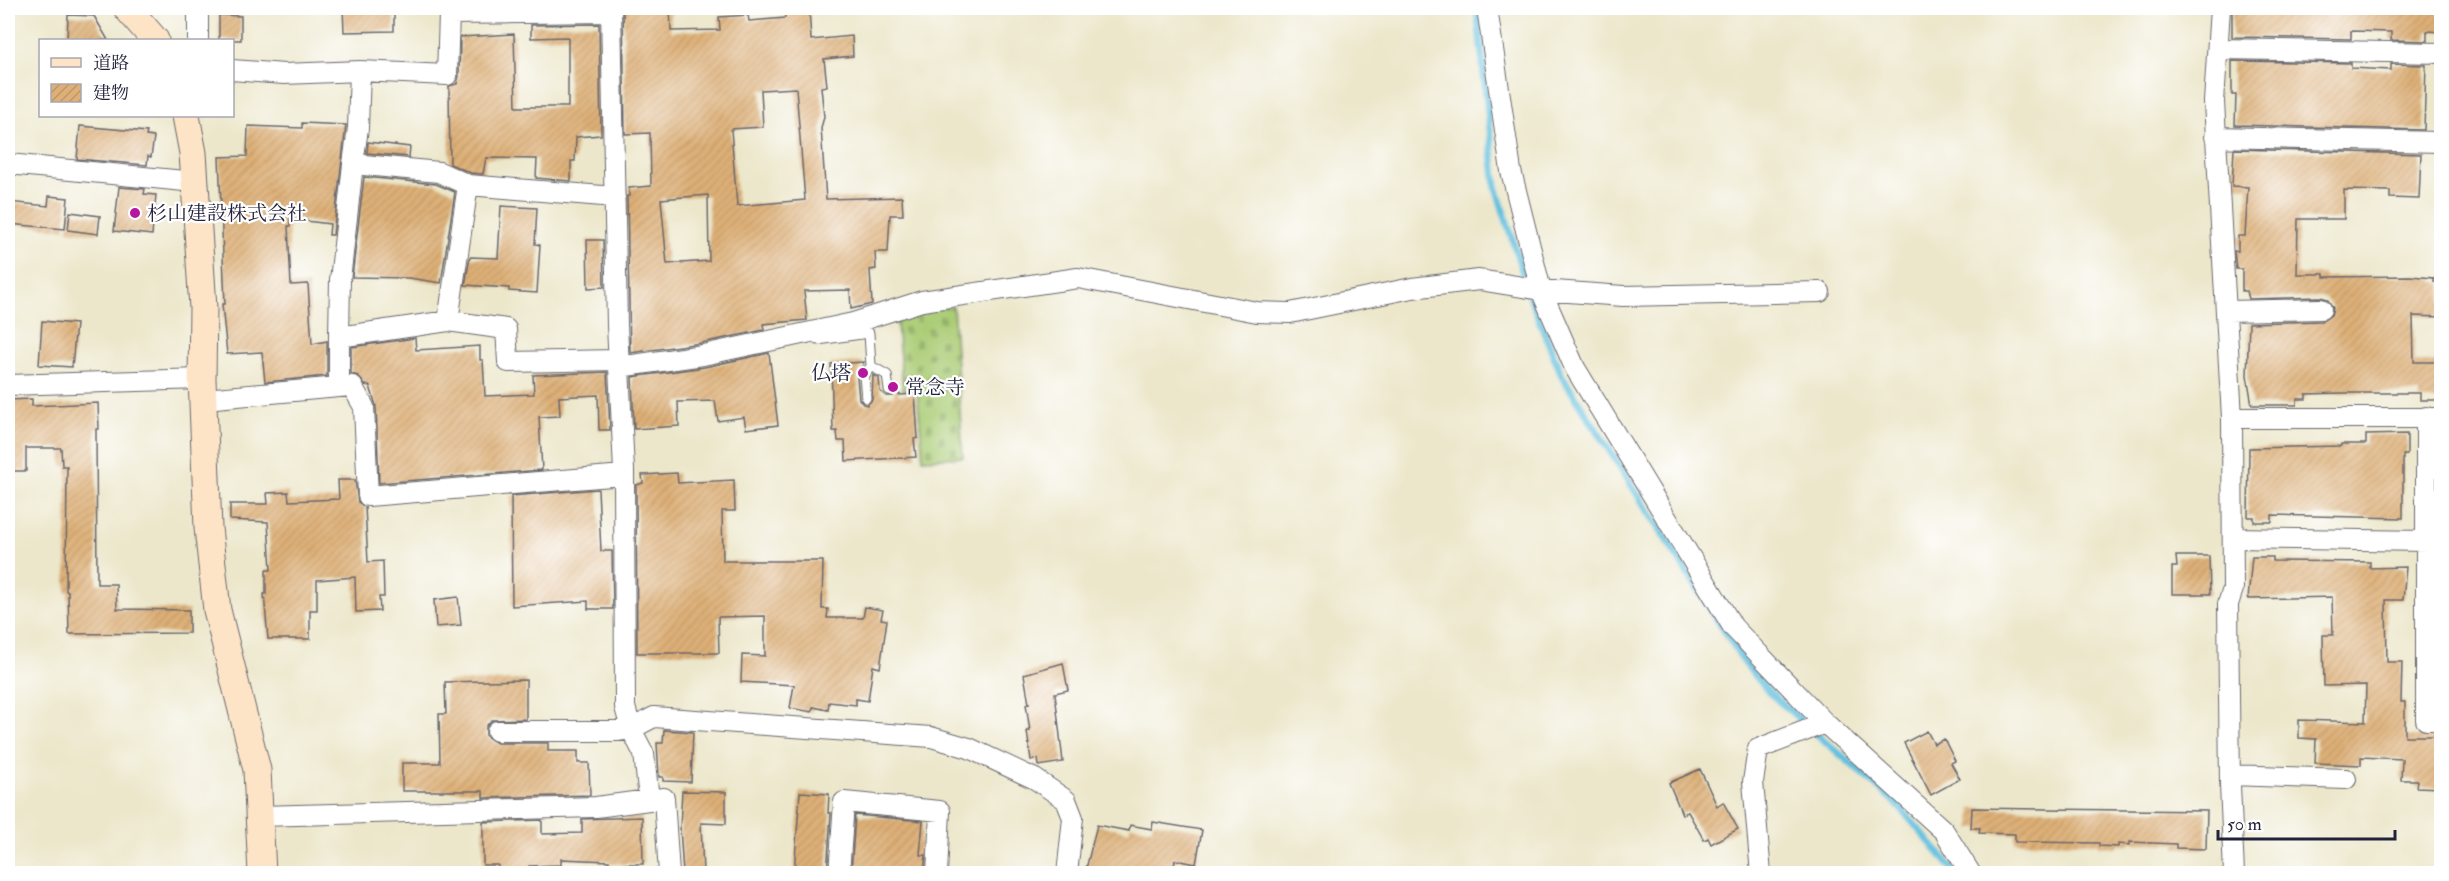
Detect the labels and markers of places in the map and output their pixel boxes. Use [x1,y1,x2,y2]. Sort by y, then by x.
place label: 杉山建設株式会社 [147,201,307,226]
marker: 杉山建設株式会社 [128,206,142,220]
place label: 仏塔 [811,361,851,386]
marker: 仏塔 [856,366,870,380]
place label: 常念寺 [905,375,965,400]
marker: 常念寺 [886,380,900,394]

